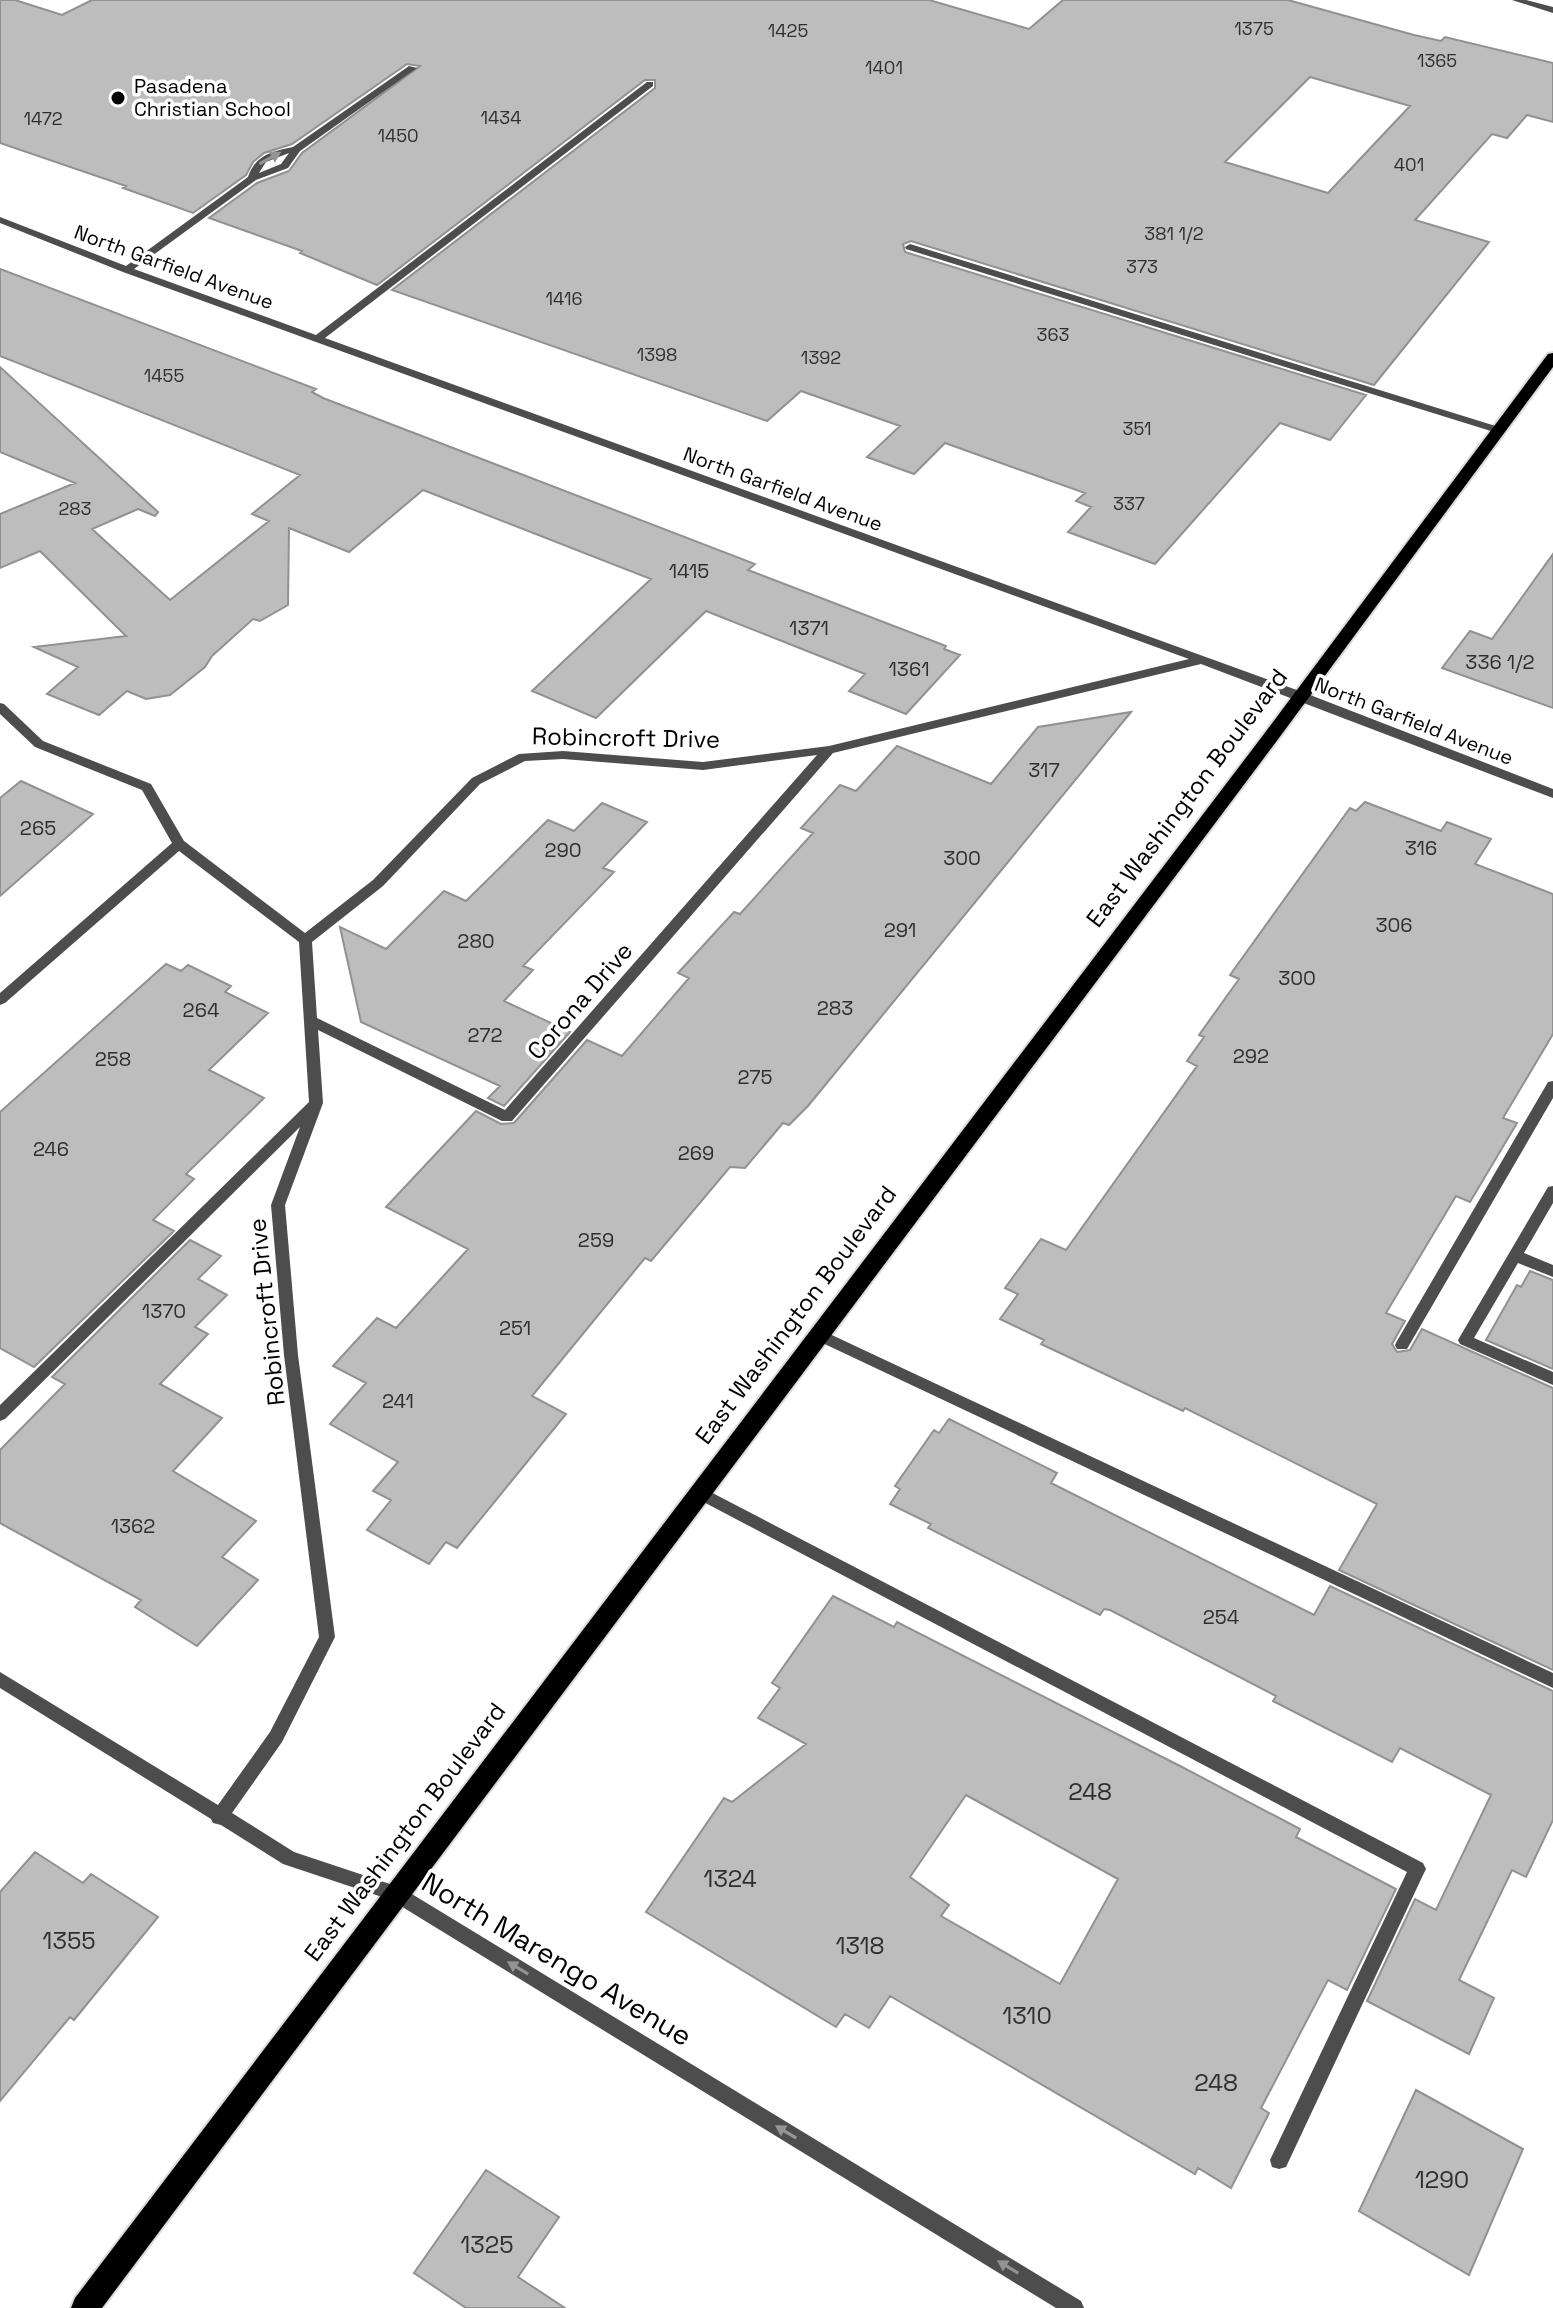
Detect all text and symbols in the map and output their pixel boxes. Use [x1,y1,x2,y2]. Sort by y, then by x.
house number: 1375 [1234,17,1274,40]
house number: 1425 [768,19,808,42]
house number: 1365 [1417,49,1457,72]
house number: 1401 [865,56,903,79]
place label: Pasadena Christian School [134,73,291,122]
marker: Pasadena Christian School [109,89,127,107]
house number: 1434 [481,106,521,129]
house number: 1472 [23,107,63,130]
house number: 1450 [377,124,419,147]
one-way arrow [259,151,281,165]
house number: 401 [1394,153,1424,176]
street label: North Garfield Avenue [71,219,277,315]
house number: 381 1/2 [1144,222,1204,245]
house number: 373 [1126,255,1158,278]
house number: 1416 [546,287,582,310]
house number: 363 [1037,323,1069,346]
house number: 1398 [637,343,677,366]
house number: 1392 [801,346,841,369]
house number: 1455 [144,364,184,387]
house number: 351 [1123,417,1151,440]
street label: North Garfield Avenue [680,441,886,537]
house number: 337 [1113,492,1145,515]
house number: 283 [59,497,91,520]
house number: 1415 [669,558,709,584]
house number: 1371 [789,615,829,641]
house number: 336 1/2 [1465,649,1535,675]
house number: 1361 [888,656,930,682]
street label: East Washington Boulevard [1079,662,1294,933]
street label: North Garfield Avenue [1311,671,1517,771]
street label: Robincroft Drive [532,720,720,755]
house number: 317 [1028,757,1060,783]
house number: 265 [20,815,56,841]
house number: 316 [1405,835,1437,861]
house number: 290 [544,837,582,863]
house number: 300 [943,845,981,871]
house number: 306 [1375,912,1413,938]
house number: 291 [884,917,916,943]
house number: 280 [457,928,495,954]
street label: Corona Drive [520,935,639,1066]
house number: 300 [1278,965,1316,991]
house number: 283 [817,995,853,1021]
house number: 264 [183,997,219,1023]
house number: 272 [467,1022,503,1048]
house number: 292 [1233,1043,1269,1069]
house number: 258 [95,1046,131,1072]
house number: 275 [737,1064,773,1090]
house number: 246 [33,1136,69,1162]
house number: 269 [678,1140,714,1166]
street label: East Washington Boulevard [688,1179,903,1450]
street label: Robincroft Drive [241,1217,292,1407]
house number: 259 [578,1227,614,1253]
house number: 1370 [142,1298,186,1324]
house number: 251 [499,1315,531,1341]
house number: 241 [382,1388,414,1414]
house number: 1362 [111,1513,155,1539]
house number: 254 [1203,1604,1239,1630]
street label: East Washington Boulevard [297,1696,512,1967]
house number: 248 [1068,1776,1112,1807]
house number: 1324 [703,1863,757,1894]
street label: North Marengo Avenue [415,1864,699,2054]
house number: 1355 [42,1925,96,1956]
house number: 1318 [835,1930,885,1961]
one-way arrow [508,1961,529,1976]
house number: 1310 [1002,2000,1052,2031]
house number: 248 [1194,2067,1238,2098]
one-way arrow [775,2125,797,2139]
house number: 1290 [1415,2164,1469,2195]
house number: 1325 [460,2229,514,2260]
one-way arrow [997,2261,1019,2275]

